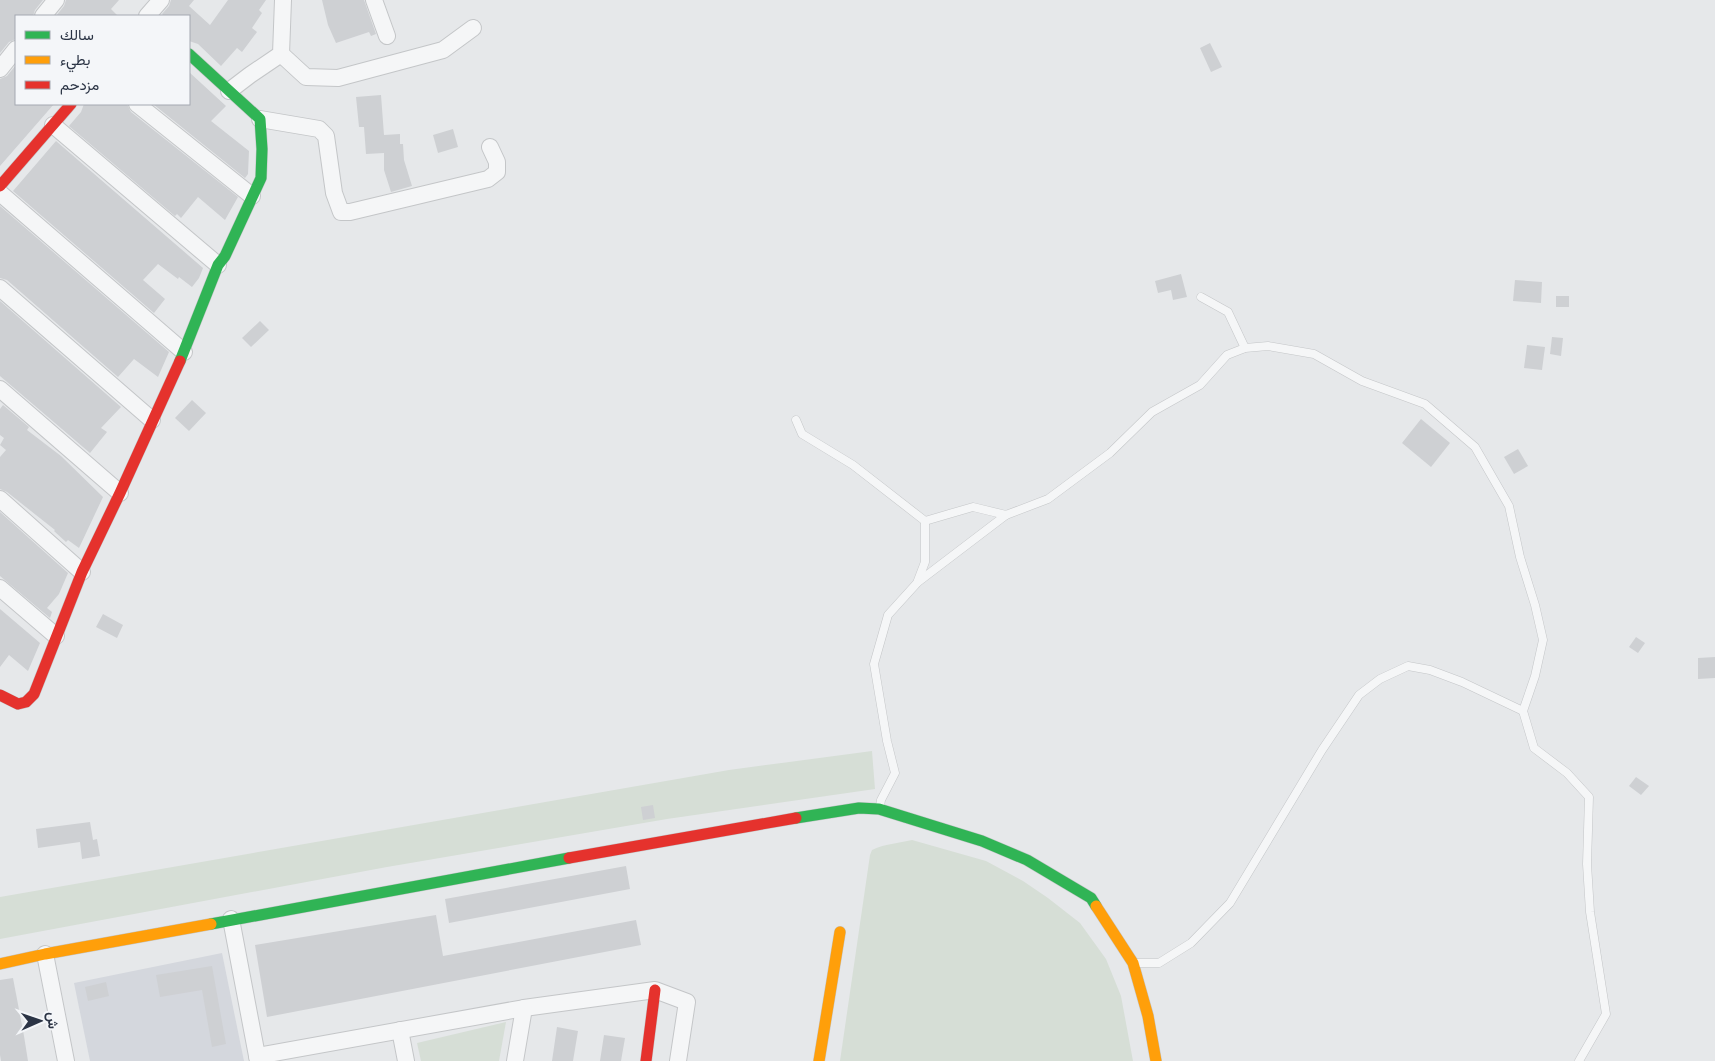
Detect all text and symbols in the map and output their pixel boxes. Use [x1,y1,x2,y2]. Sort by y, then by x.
legend [15,15,190,105]
text: سالك [60,26,94,45]
text: بطيء [60,51,90,73]
text: مزدحم [60,76,99,95]
north arrow [15,996,65,1046]
text: ش [44,1012,61,1029]

